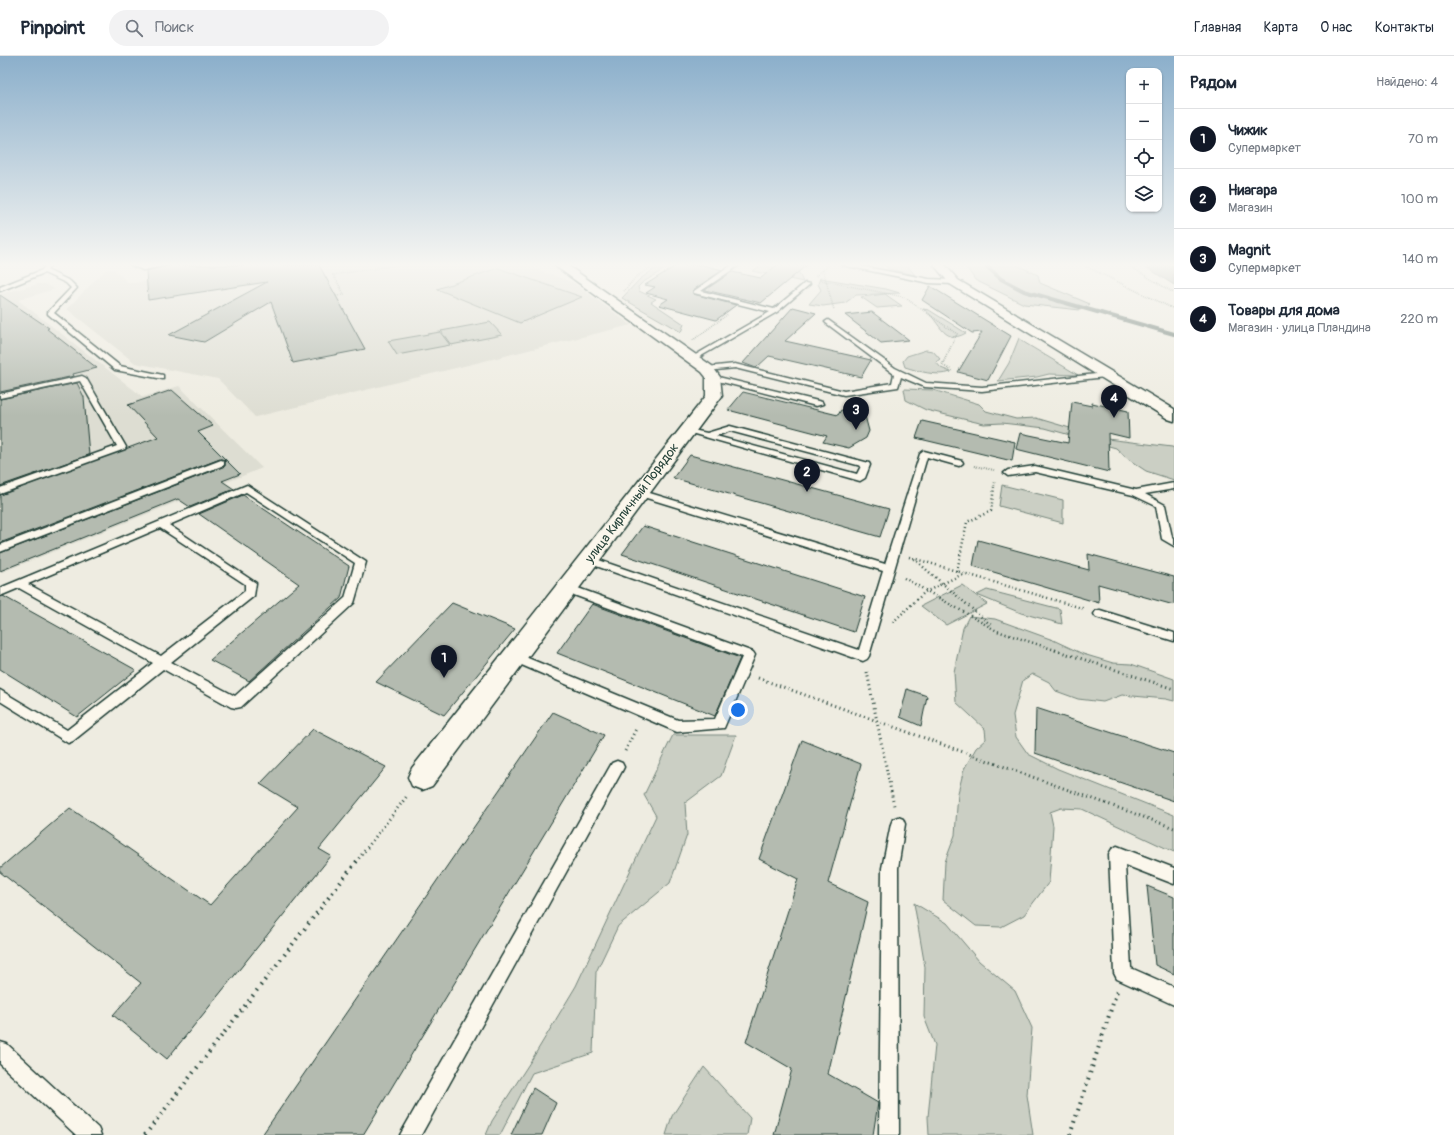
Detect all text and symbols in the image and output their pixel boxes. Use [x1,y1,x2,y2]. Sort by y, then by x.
search box [109,10,389,46]
text: Pinpoint [20,16,85,40]
icon: search [123,17,145,39]
text: Поиск [155,18,194,37]
text: Главная [1194,19,1241,36]
text: Карта [1263,19,1298,36]
text: О нас [1320,19,1353,36]
text: Контакты [1375,19,1434,36]
map controls [1126,68,1162,212]
button: + [1126,68,1162,104]
text: Рядом [1190,72,1237,93]
text: Найдено: 4 [1376,74,1438,90]
button: − [1126,104,1162,140]
text: Чижик [1228,121,1268,140]
text: 1 [1200,131,1206,147]
text: 70 m [1408,131,1438,147]
button: locate [1126,140,1162,176]
text: Супермаркет [1228,140,1301,156]
button: layers [1126,176,1162,212]
text: Ниагара [1228,181,1277,200]
text: 2 [1199,191,1207,207]
text: 100 m [1401,191,1438,207]
text: Магазин [1228,200,1272,216]
text: Magnit [1228,241,1271,260]
text: 3 [1199,251,1207,267]
text: 140 m [1402,251,1438,267]
text: Супермаркет [1228,260,1301,276]
text: Товары для дома [1228,301,1340,320]
text: 4 [1199,311,1207,327]
text: 220 m [1400,311,1438,327]
text: Магазин · улица Пландина [1228,320,1371,336]
pin: 4 [1101,385,1127,418]
pin: 3 [843,397,869,430]
street label: улица Кирпичный Порядок [581,440,682,567]
pin: 2 [794,459,820,492]
pin: 1 [431,645,457,678]
your location [728,700,748,720]

